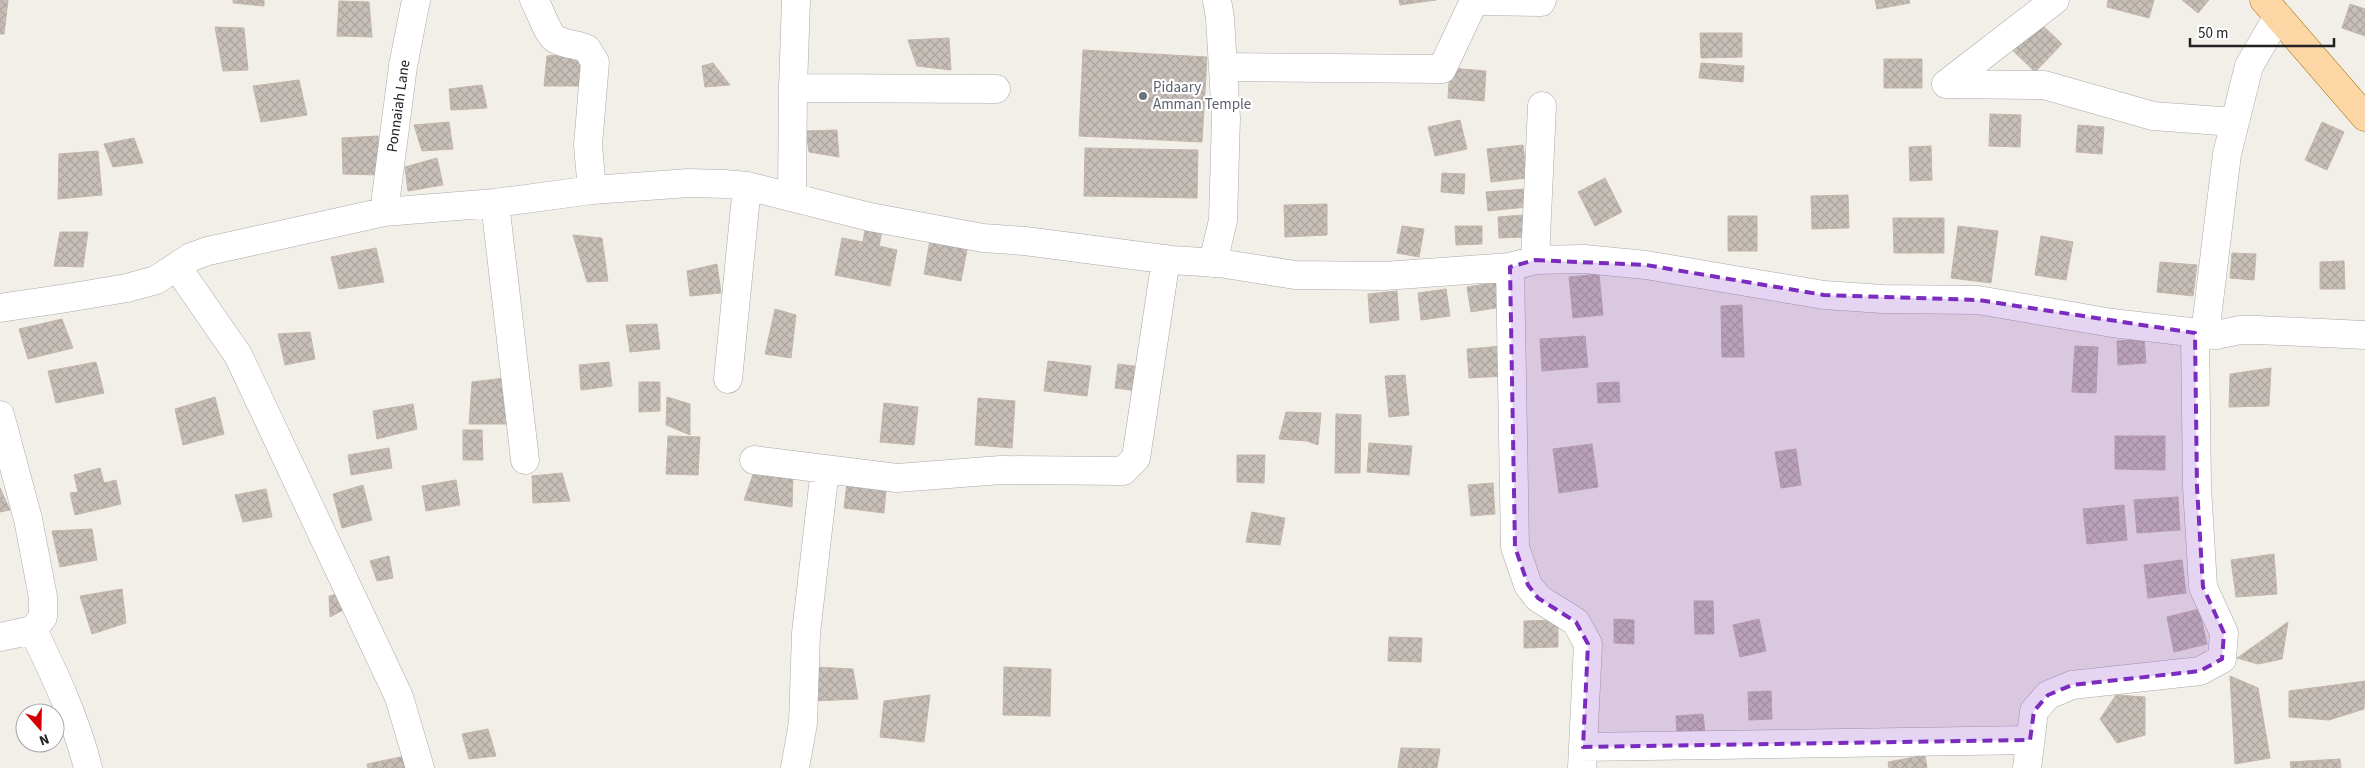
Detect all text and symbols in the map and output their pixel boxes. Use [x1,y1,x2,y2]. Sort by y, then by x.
scale bar [2190,15,2334,47]
text: 50 m [2198,23,2228,44]
street label: Ponnaiah Lane [382,58,415,154]
place label: Pidaary Amman Temple [1153,77,1251,115]
marker: Pidaary Amman Temple [1137,90,1149,102]
north arrow [15,703,65,753]
text: N [36,728,52,750]

